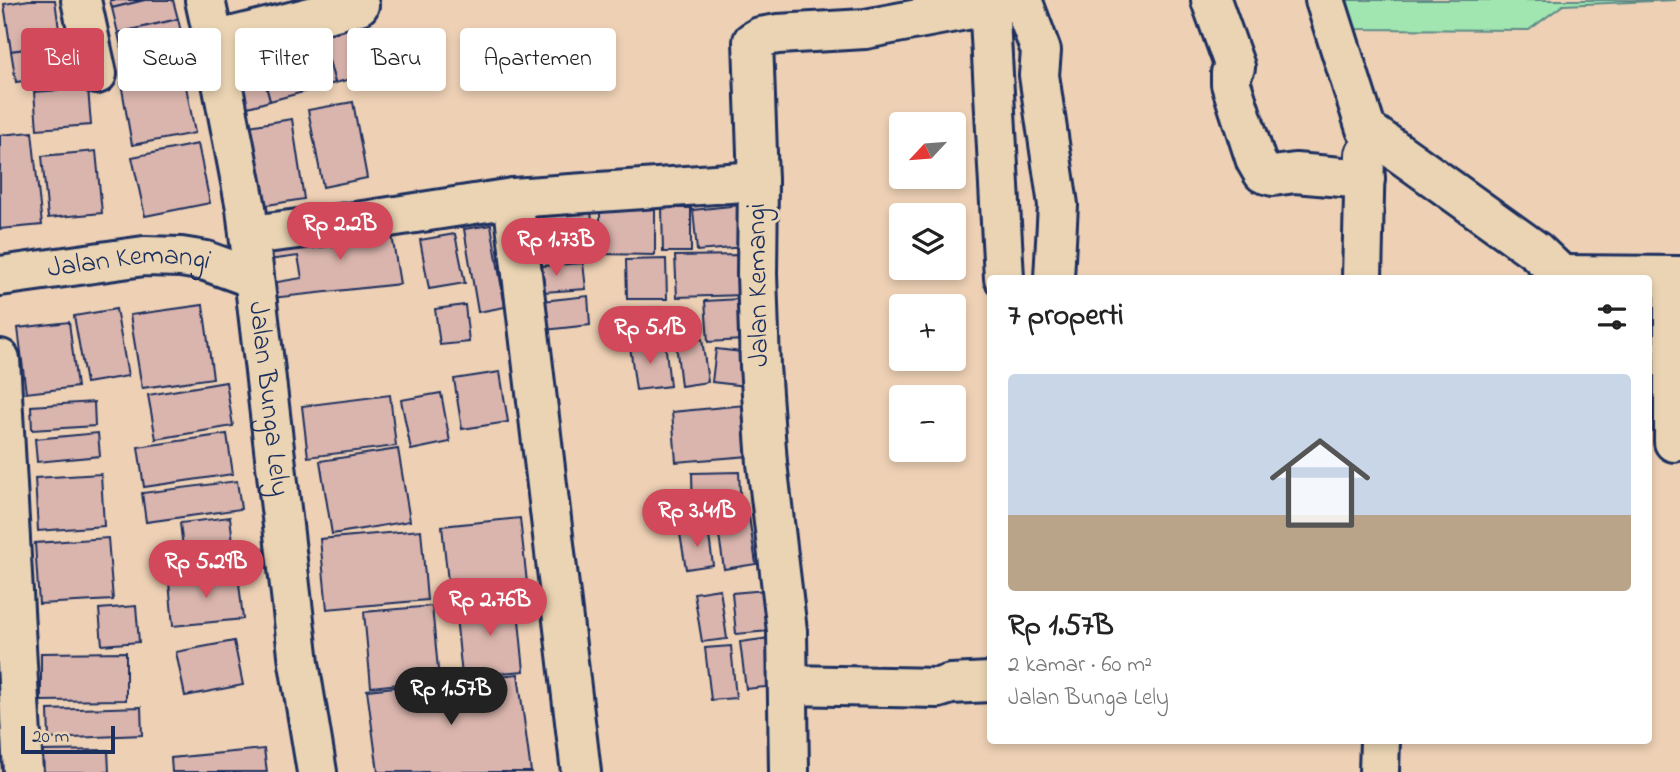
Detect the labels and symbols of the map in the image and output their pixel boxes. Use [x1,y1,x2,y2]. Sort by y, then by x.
north arrow [889,112,966,189]
pin: Rp 2.2B [275,202,405,262]
street label: Jalan Kemangi [737,203,781,367]
pin: Rp 1.73B [484,218,628,278]
street label: Jalan Kemangi [45,235,217,290]
street label: Jalan Bunga Lely [237,299,300,498]
pin: Rp 5.1B [585,306,715,366]
pin: Rp 3.41B [625,490,769,549]
pin: Rp 5.29B [134,540,278,600]
pin: Rp 2.76B [418,578,562,638]
pin: Rp 1.57B [379,668,523,727]
scale bar [21,723,116,755]

